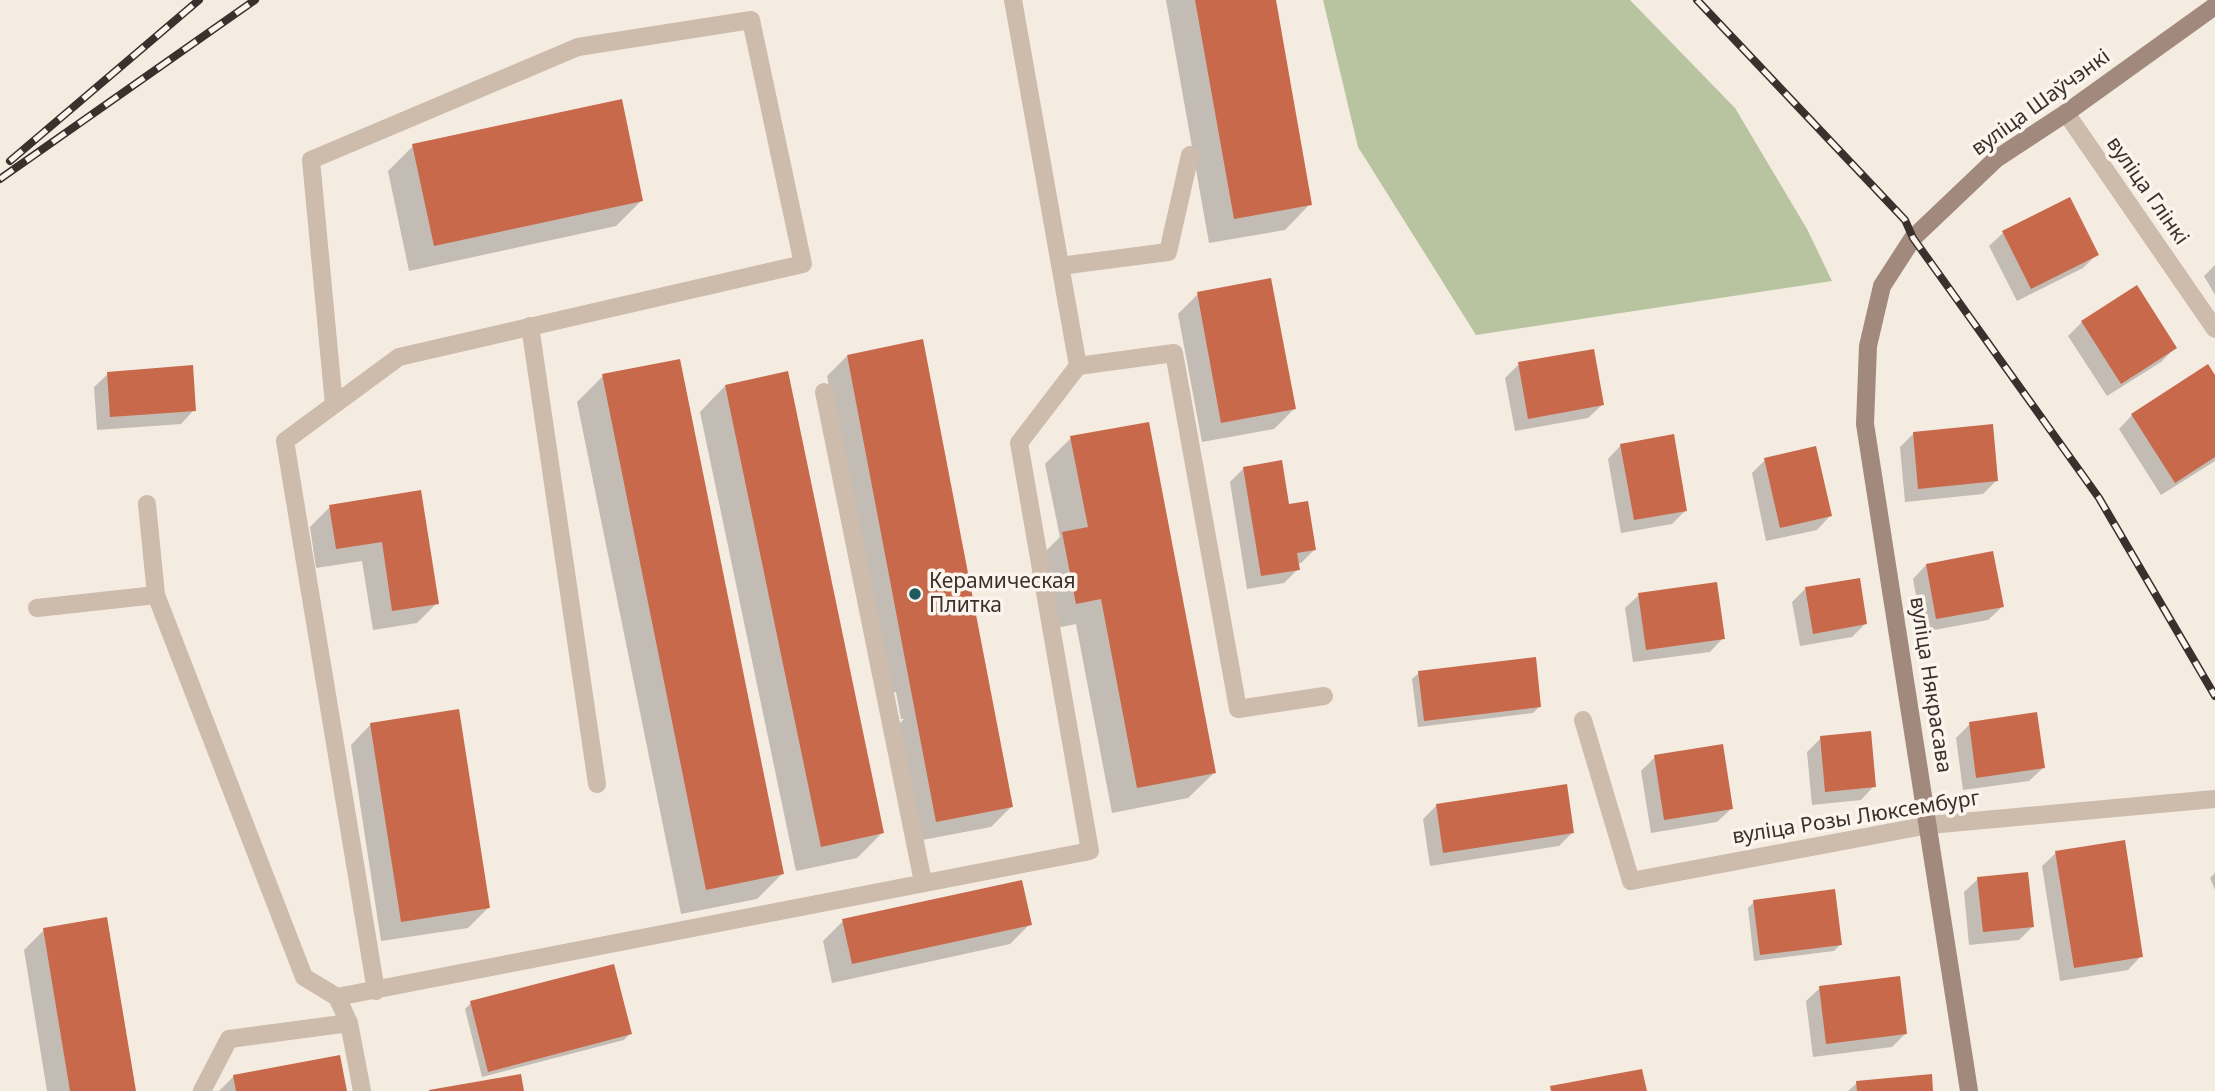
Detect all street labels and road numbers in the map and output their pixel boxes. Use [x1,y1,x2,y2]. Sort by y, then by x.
street label: вуліца Шаўчэнкі [1967,44,2115,162]
street label: вуліца Глінкі [2100,132,2194,250]
street label: вуліца Някрасава [1904,595,1956,775]
street label: вуліца Розы Люксембург [1730,786,1982,850]

